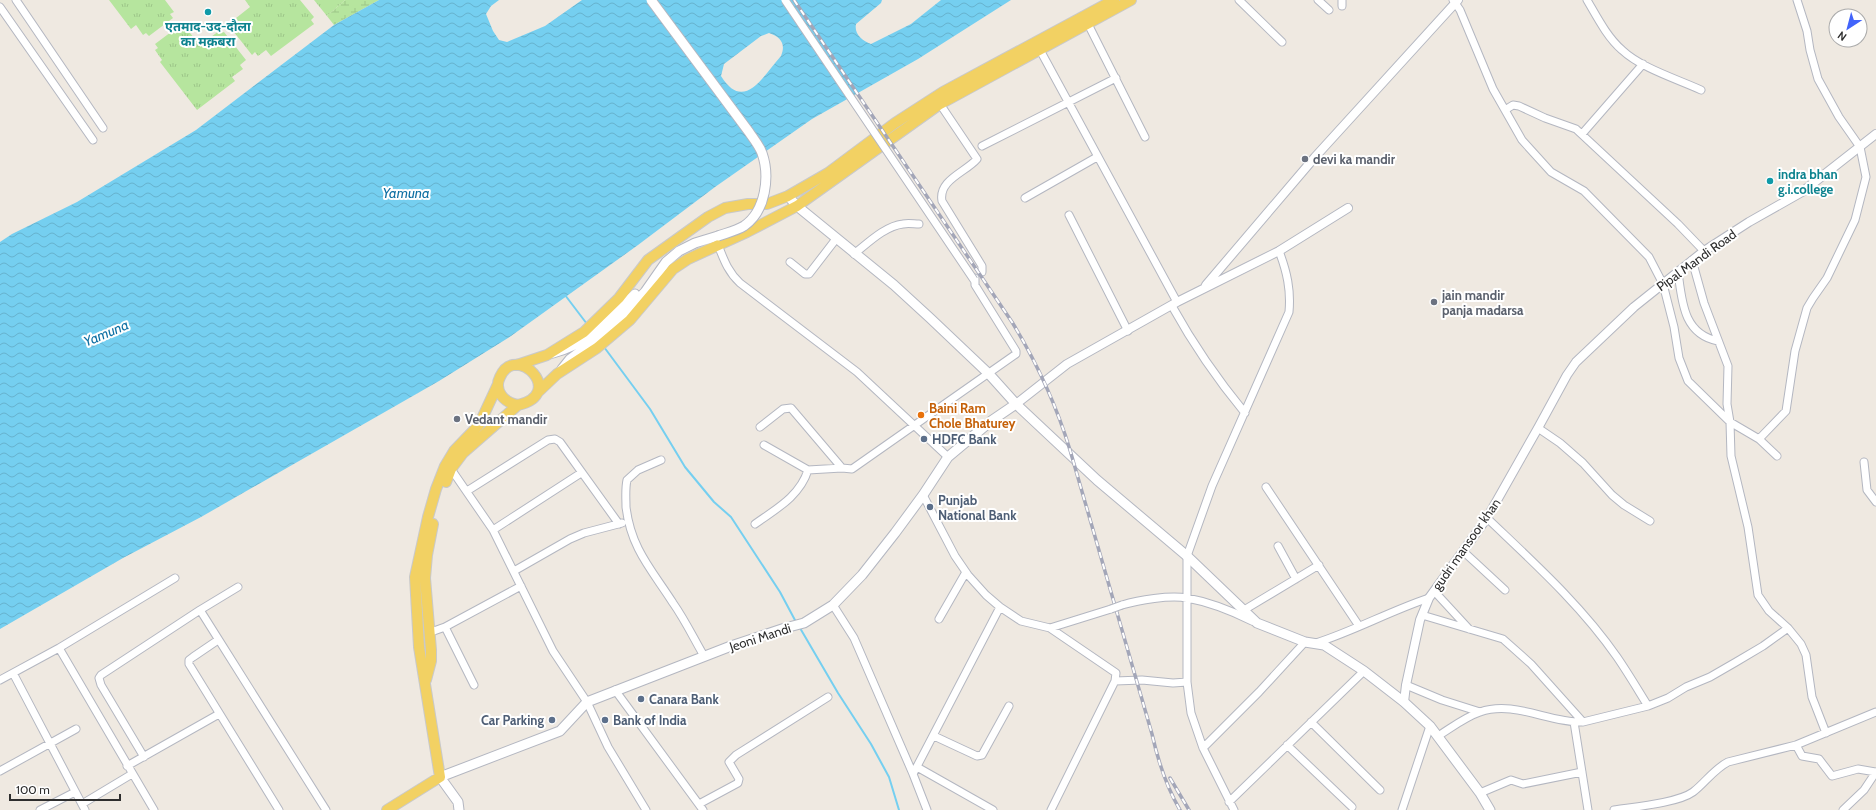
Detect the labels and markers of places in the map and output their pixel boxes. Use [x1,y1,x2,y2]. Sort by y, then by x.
marker: एतमाद-उद-दौला का मक़बरा [203,7,213,17]
place label: एतमाद-उद-दौला का मक़बरा [165,18,252,49]
place label: devi ka mandir [1313,151,1396,167]
marker: devi ka mandir [1300,154,1310,164]
place label: indra bhan g.i.college [1778,166,1838,197]
marker: indra bhan g.i.college [1765,176,1775,186]
place label: jain mandir panja madarsa [1441,287,1524,318]
marker: jain mandir panja madarsa [1429,297,1439,307]
place label: Baini Ram Chole Bhaturey [929,400,1015,431]
marker: Baini Ram Chole Bhaturey [916,410,926,420]
place label: Vedant mandir [465,411,548,427]
marker: Vedant mandir [452,414,462,424]
place label: HDFC Bank [932,431,997,447]
marker: HDFC Bank [919,434,929,444]
place label: Punjab National Bank [938,492,1017,523]
marker: Punjab National Bank [925,502,935,512]
place label: Canara Bank [649,691,719,707]
marker: Canara Bank [636,694,646,704]
place label: Car Parking [481,712,544,728]
place label: Bank of India [613,712,687,728]
marker: Car Parking [547,715,557,725]
marker: Bank of India [600,715,610,725]

